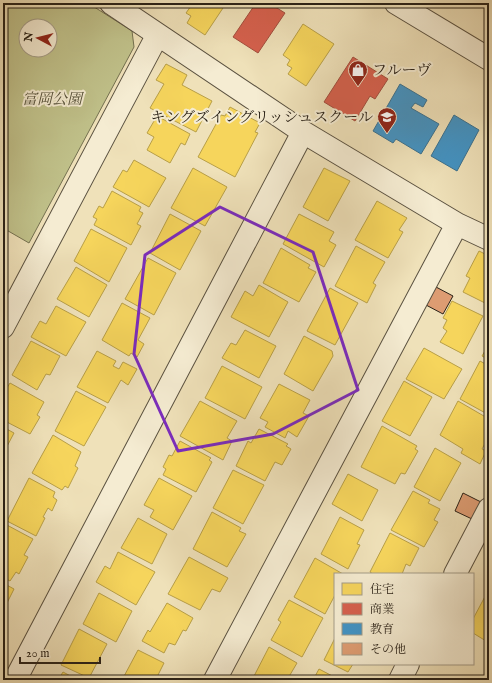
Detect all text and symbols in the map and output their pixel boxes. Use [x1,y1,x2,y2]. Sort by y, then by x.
north arrow [18,18,58,58]
text: N [21,31,37,43]
shop icon: フルーヴ [347,59,369,87]
place label: フルーヴ [372,61,431,80]
park label: 富岡公園 [22,90,85,109]
school or university icon: キングズイングリッシュスクール [376,106,398,134]
place label: キングズイングリッシュスクール [150,108,373,127]
legend [334,573,474,665]
text: 住宅 [370,582,394,597]
text: 商業 [370,602,394,617]
text: 教育 [370,622,394,637]
scale bar [20,639,100,665]
text: その他 [370,642,406,657]
text: 20 m [26,646,49,661]

